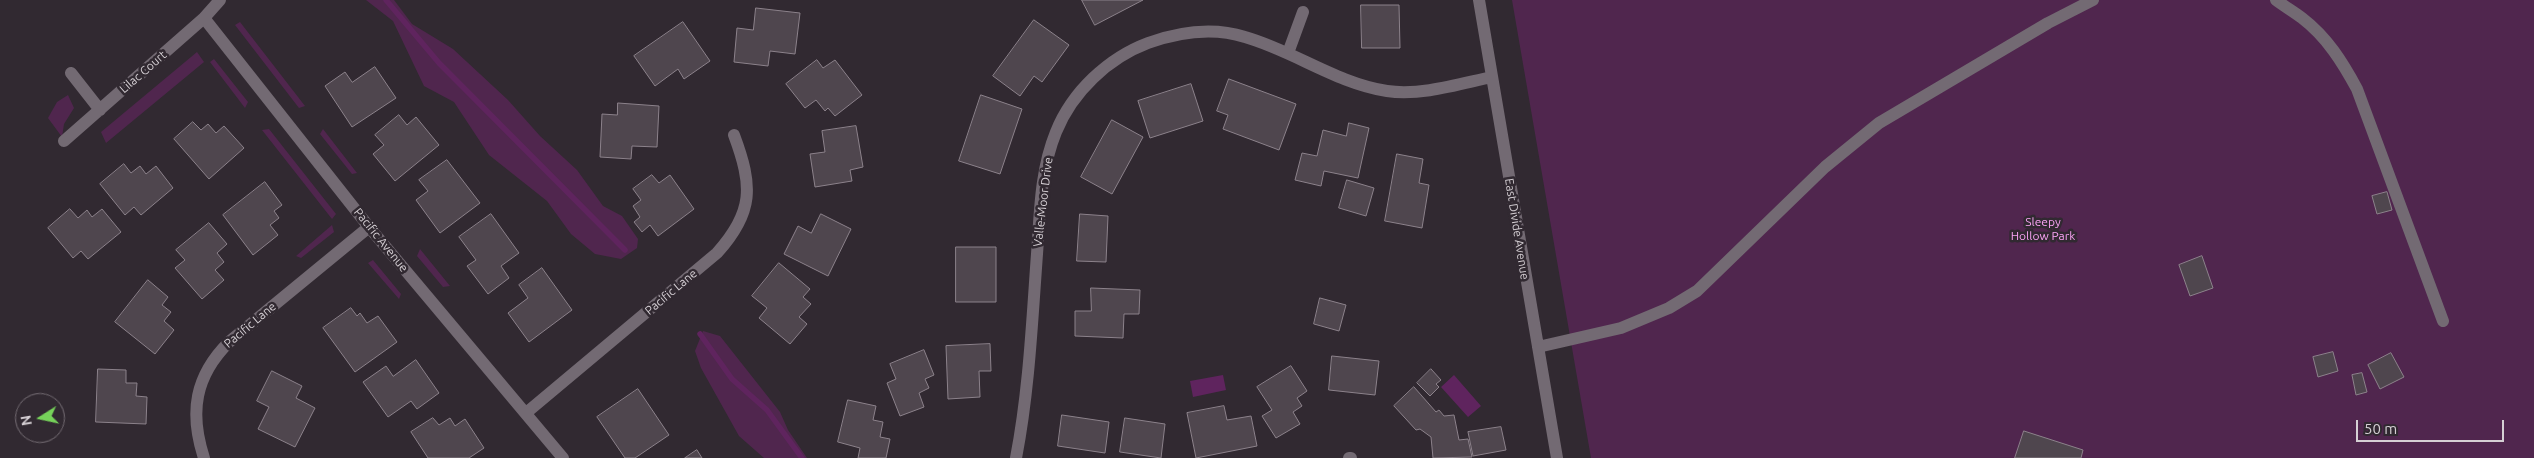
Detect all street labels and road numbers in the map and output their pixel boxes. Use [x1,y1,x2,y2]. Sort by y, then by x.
street label: Lilac Court [117,48,169,96]
street label: Valle-Moor Drive [1030,156,1056,248]
street label: East Divide Avenue [1502,177,1532,281]
street label: Pacific Avenue [351,205,411,275]
street label: Pacific Lane [642,266,700,318]
street label: Pacific Lane [221,299,279,351]

